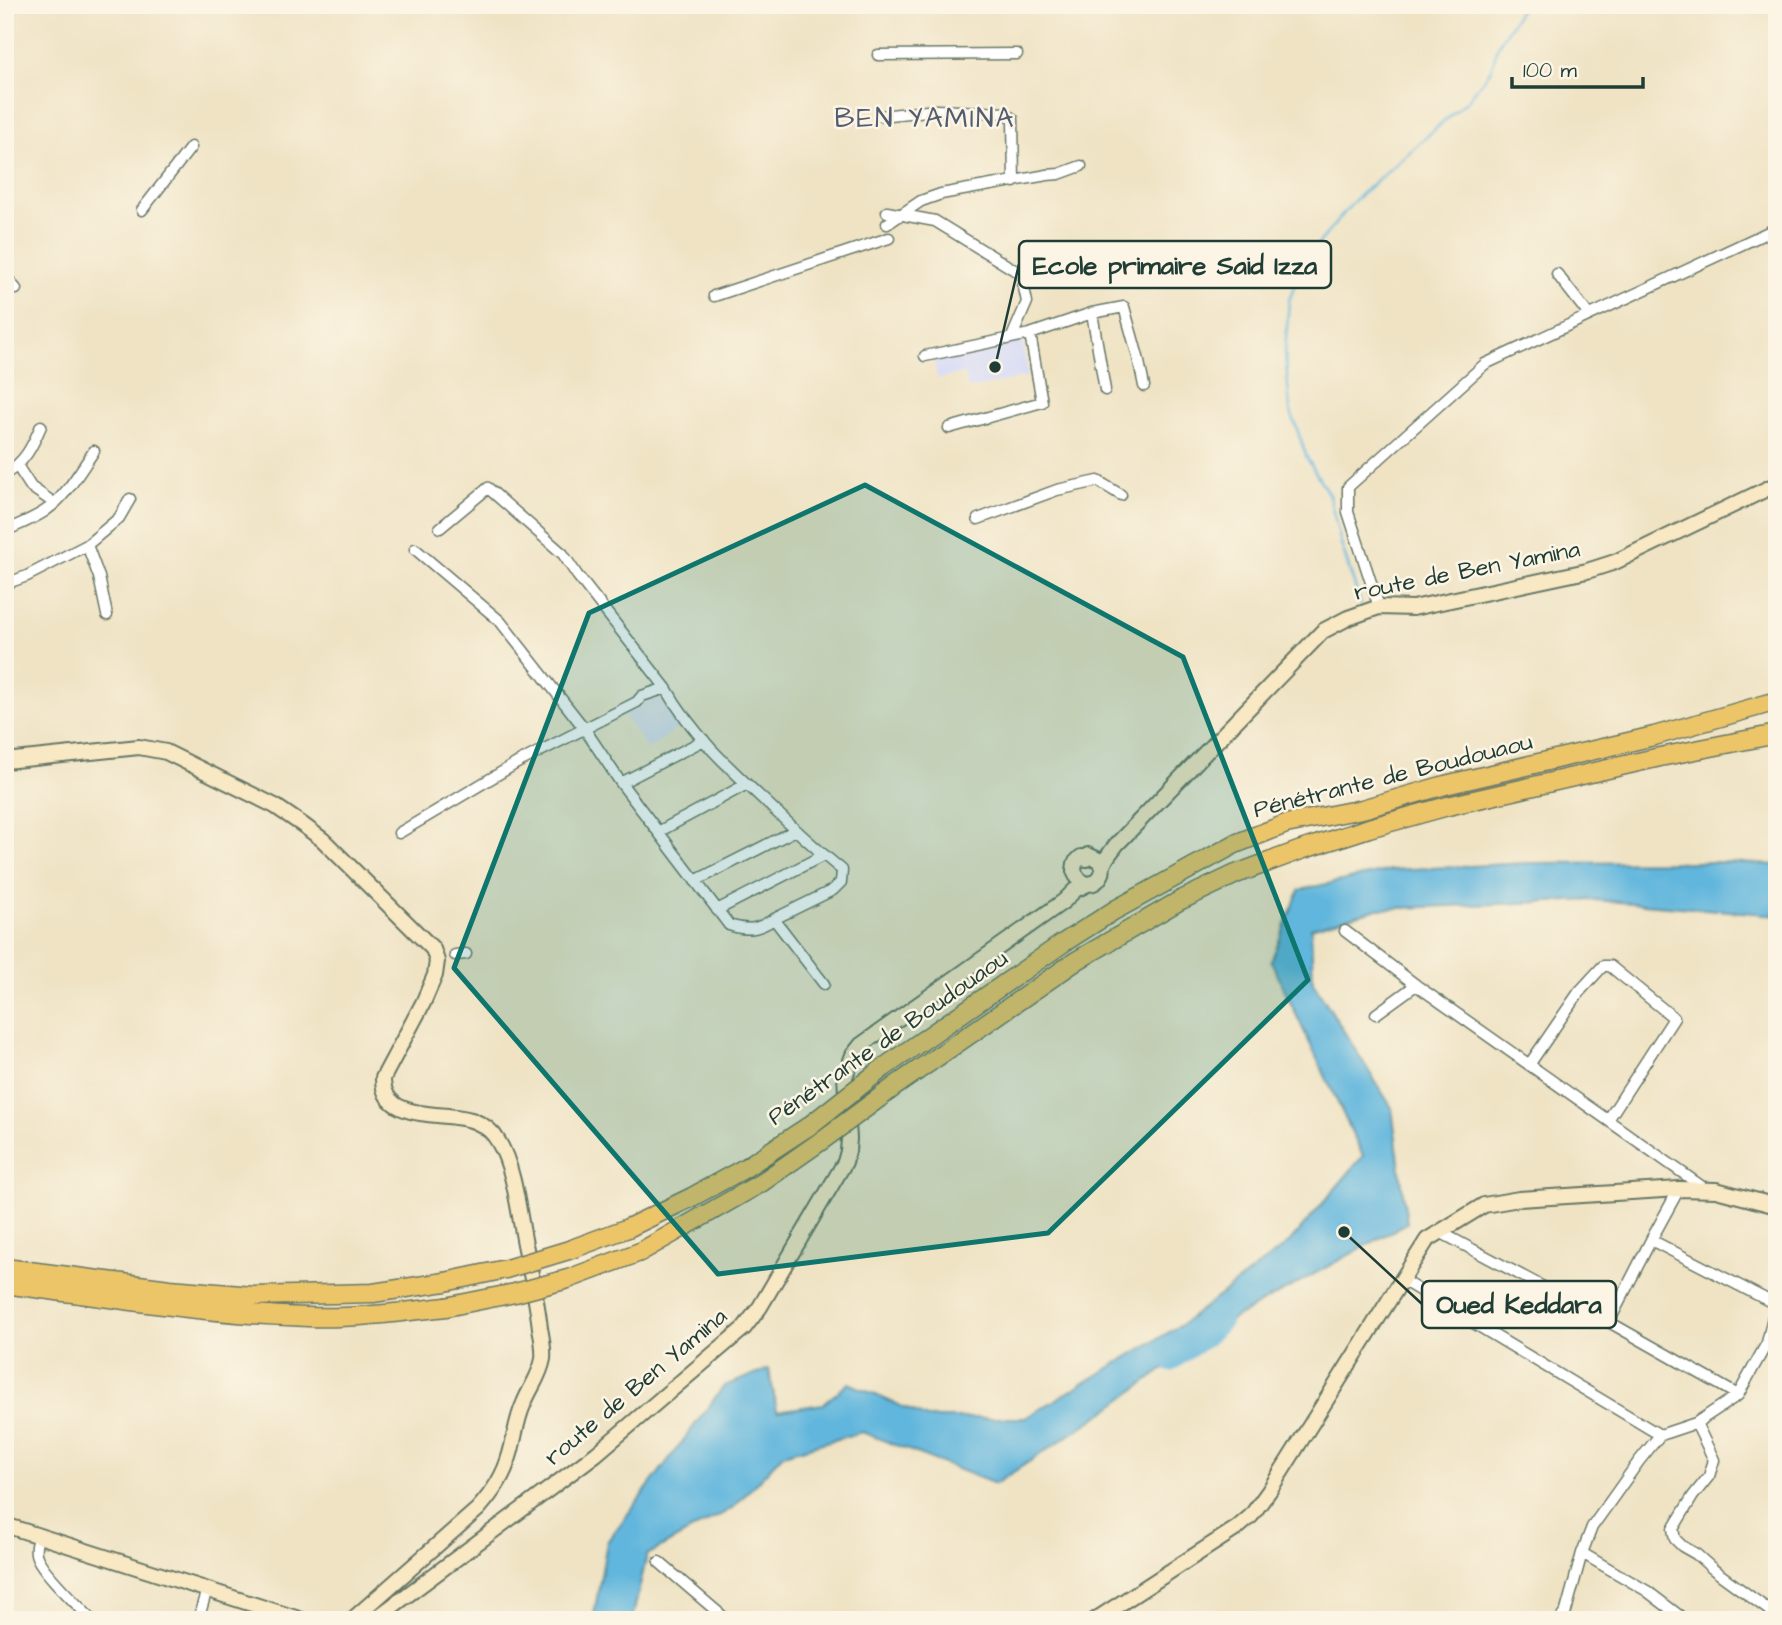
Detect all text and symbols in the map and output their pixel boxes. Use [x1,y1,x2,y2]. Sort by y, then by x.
scale bar [1512,46,1644,90]
text: 100 m [1523,56,1578,85]
district label: BEN YAMINA [834,99,1016,138]
callout: Ecole primaire Said Izza [1019,241,1331,288]
text: Ecole primaire Said Izza [1033,248,1318,284]
street label: route de Ben Yamina [1351,532,1583,610]
street label: Pénétrante de Boudouaou [1250,725,1536,827]
street label: Pénétrante de Boudouaou [761,942,1015,1134]
callout: Oued Keddara [1422,1281,1616,1328]
text: Oued Keddara [1436,1287,1603,1323]
street label: route de Ben Yamina [537,1300,735,1474]

